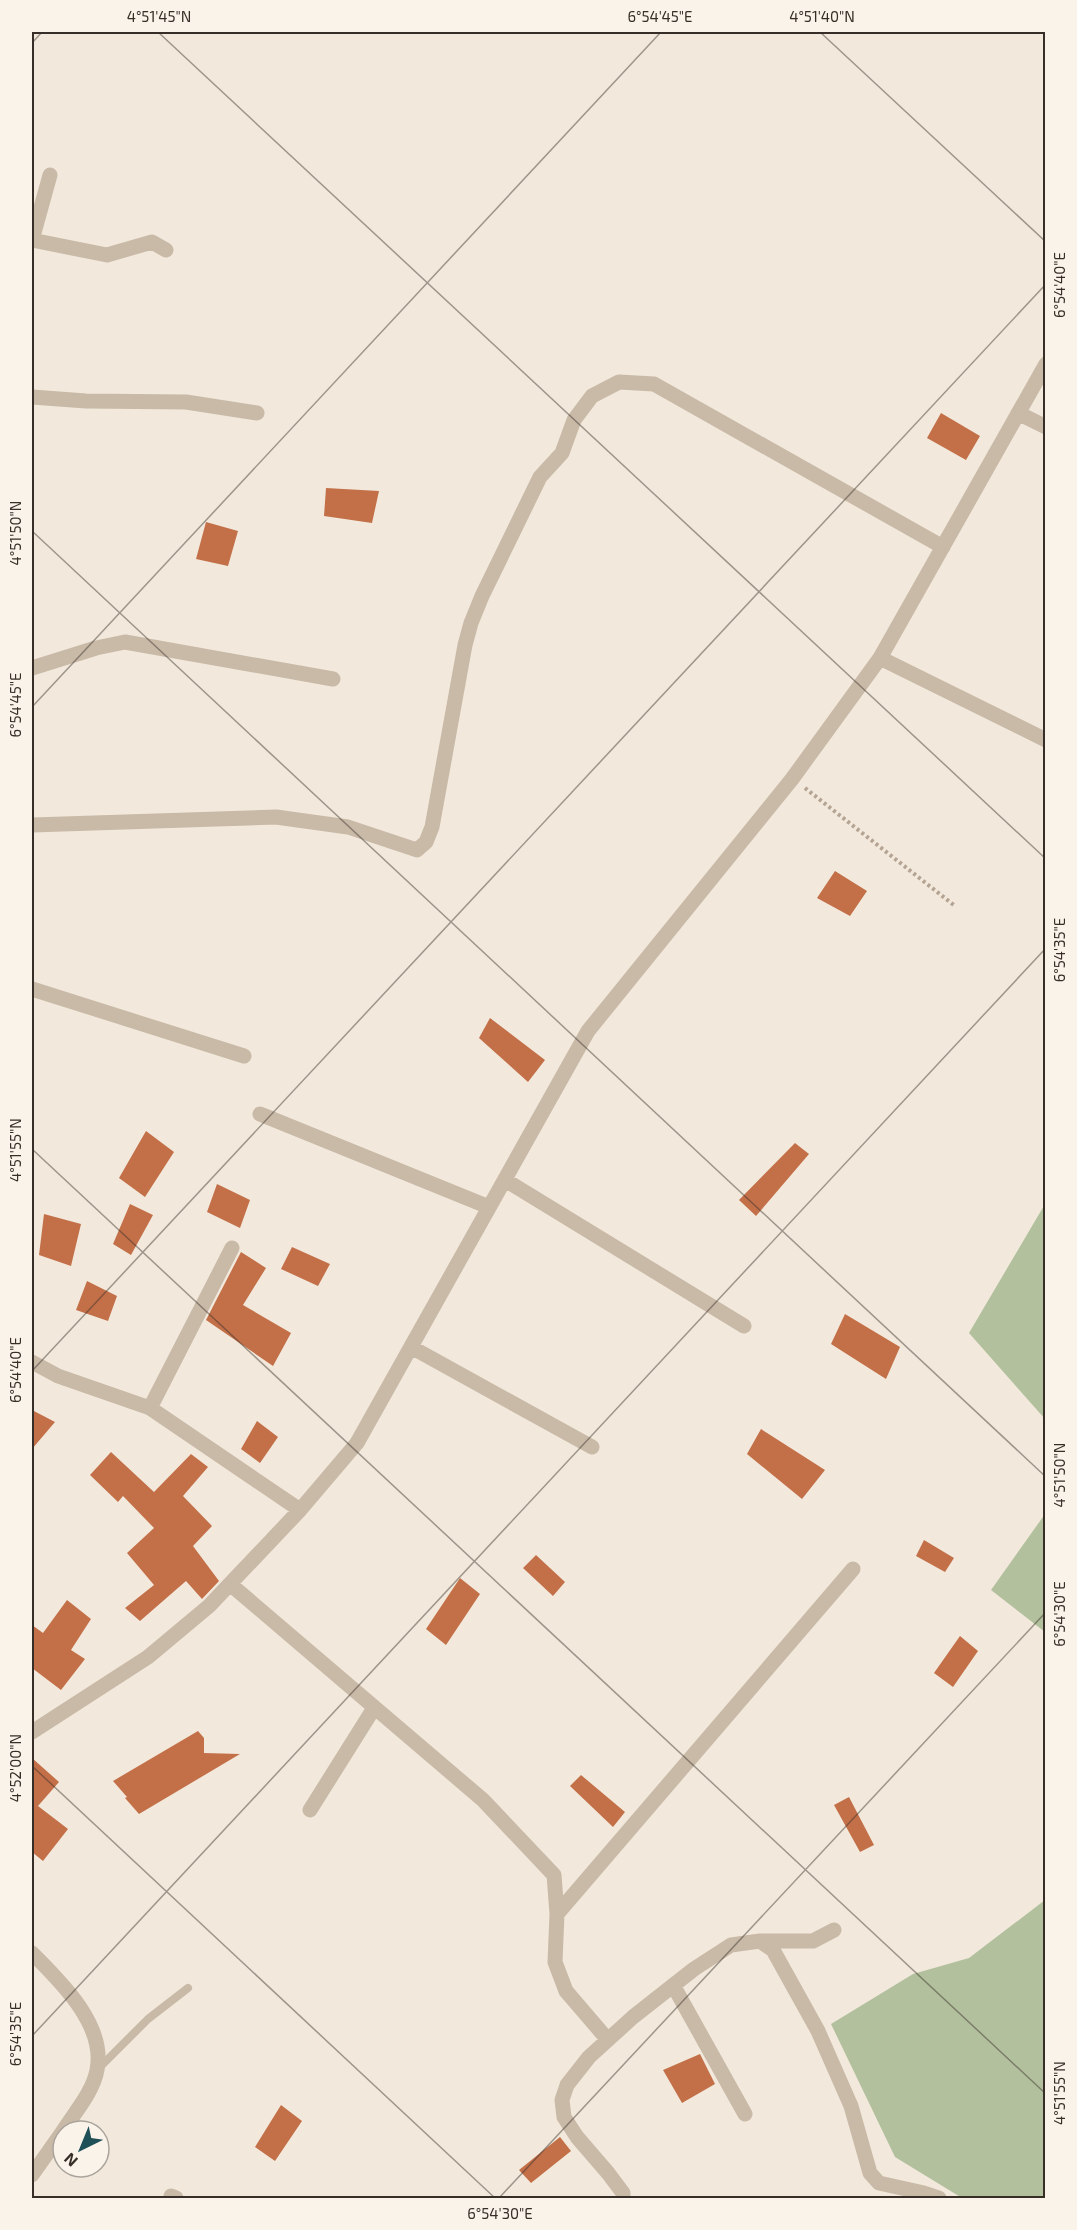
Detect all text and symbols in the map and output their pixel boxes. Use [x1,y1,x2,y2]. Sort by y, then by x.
text: 4°51'45"N [127,7,191,25]
text: 6°54'45"E [627,7,693,25]
text: 4°51'40"N [789,7,855,25]
text: 6°54'40"E [1050,252,1068,318]
text: 4°51'50"N [6,501,24,565]
text: 6°54'45"E [6,672,24,738]
text: 6°54'35"E [1050,918,1068,982]
text: 4°51'55"N [6,1118,24,1182]
text: 6°54'40"E [6,1337,24,1403]
text: 4°51'50"N [1050,1443,1068,1507]
text: 6°54'30"E [1050,1581,1068,1647]
text: 4°52'00"N [6,1734,24,1802]
text: 6°54'35"E [6,2002,24,2066]
text: 4°51'55"N [1050,2061,1068,2125]
north arrow [51,2119,111,2179]
text: N [60,2149,81,2171]
text: 6°54'30"E [467,2204,533,2222]

